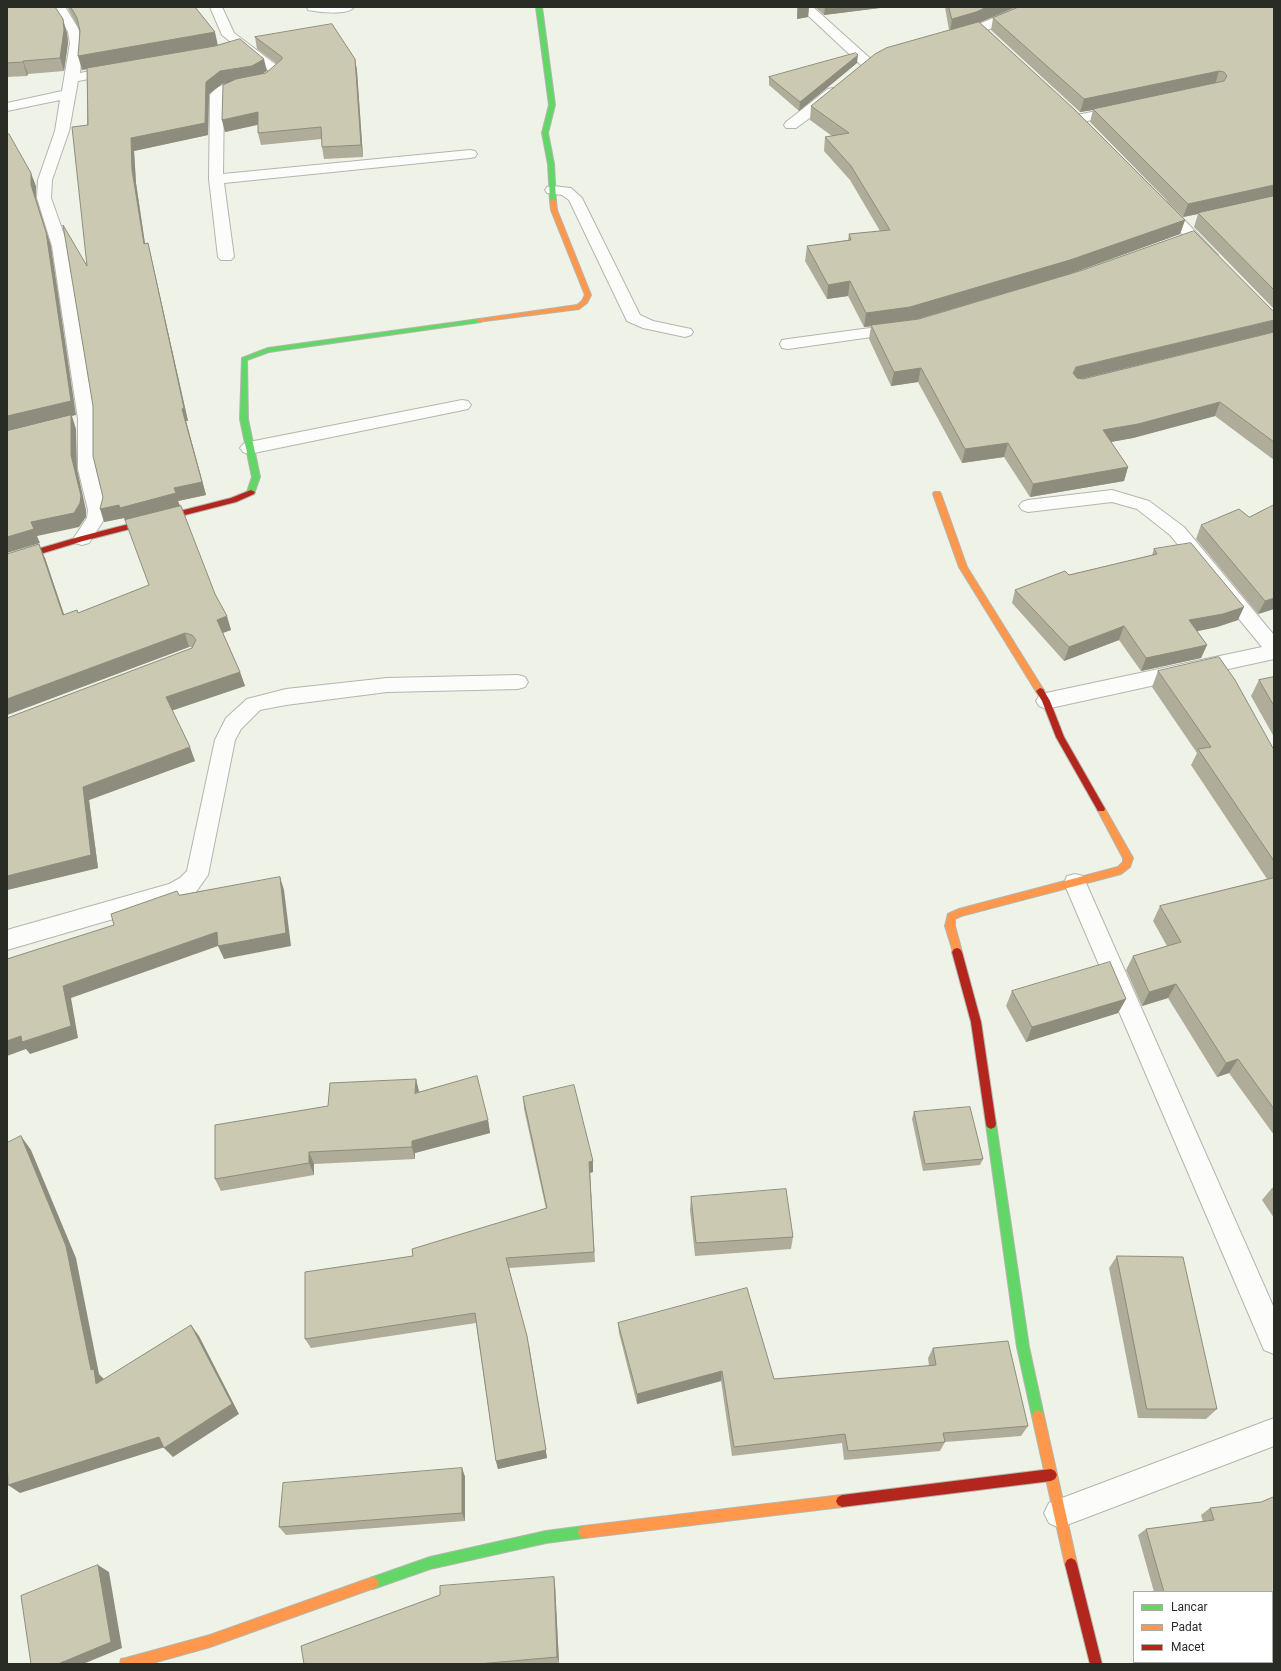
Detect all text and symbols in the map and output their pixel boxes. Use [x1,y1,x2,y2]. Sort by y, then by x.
legend [1133,1591,1273,1663]
text: Lancar [1171,1600,1208,1614]
text: Padat [1171,1620,1202,1634]
text: Macet [1171,1640,1205,1654]

